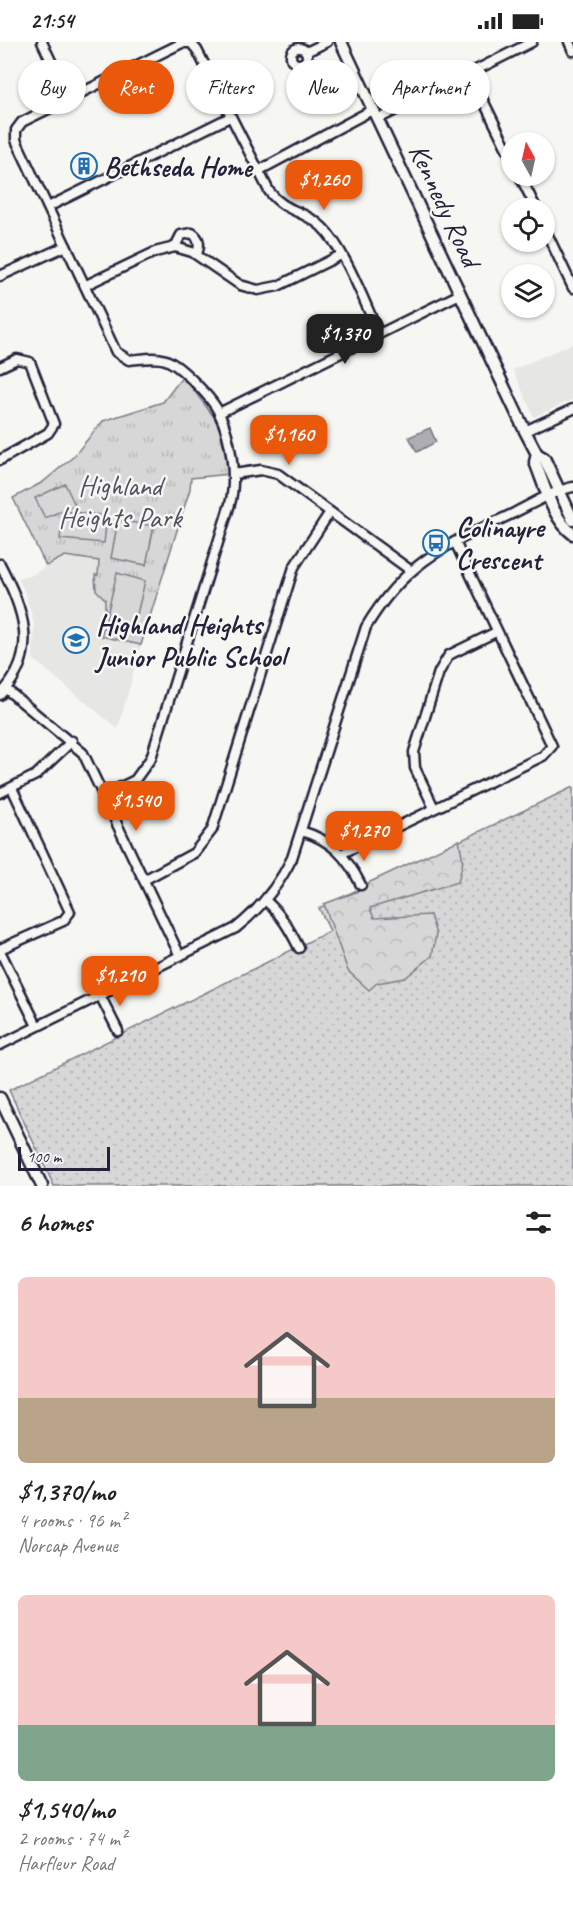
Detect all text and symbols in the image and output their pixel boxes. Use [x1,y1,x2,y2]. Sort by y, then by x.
text: 21:54 [30,7,74,35]
chip: Buy [18,60,86,114]
chip: Rent [98,60,174,114]
chip: Filters [186,60,274,114]
chip: New [286,60,358,114]
chip: Apartment [370,60,490,114]
north arrow [501,132,555,186]
map controls [501,132,555,318]
street label: Kennedy Road [401,138,490,276]
place label: Bethseda Home [104,149,254,184]
building icon: Bethseda Home [69,151,99,181]
pin: $1,260 [275,160,373,211]
text: $1,260 [299,167,349,192]
button: locate [501,198,555,252]
button: layers [501,264,555,318]
pin: $1,370 [296,314,394,365]
text: $1,370 [321,321,369,346]
pin: $1,160 [240,415,338,466]
text: $1,160 [264,422,314,447]
park label: Highland Heights Park [59,468,183,535]
place label: Colinayre Crescent [456,510,546,577]
bus stop icon: Colinayre Crescent [421,528,451,558]
place label: Highland Heights Junior Public School [94,607,290,674]
school or university icon: Highland Heights Junior Public School [61,625,91,655]
pin: $1,540 [87,781,185,832]
text: $1,540 [112,788,160,813]
pin: $1,270 [315,811,413,862]
text: $1,270 [340,818,388,843]
pin: $1,210 [71,956,169,1007]
text: $1,210 [96,963,144,988]
scale bar [18,1144,110,1172]
text: 100 m [27,1147,61,1167]
text: 6 homes [18,1206,92,1239]
icon: filters [522,1206,555,1239]
icon: home [233,1316,341,1424]
text: $1,370/mo [18,1475,115,1508]
text: 4 rooms · 96 m² [18,1508,126,1533]
text: Norcap Avenue [18,1533,118,1558]
icon: home [233,1634,341,1742]
text: $1,540/mo [18,1793,115,1826]
text: 2 rooms · 74 m² [18,1826,126,1851]
text: Harfleur Road [18,1851,114,1876]

